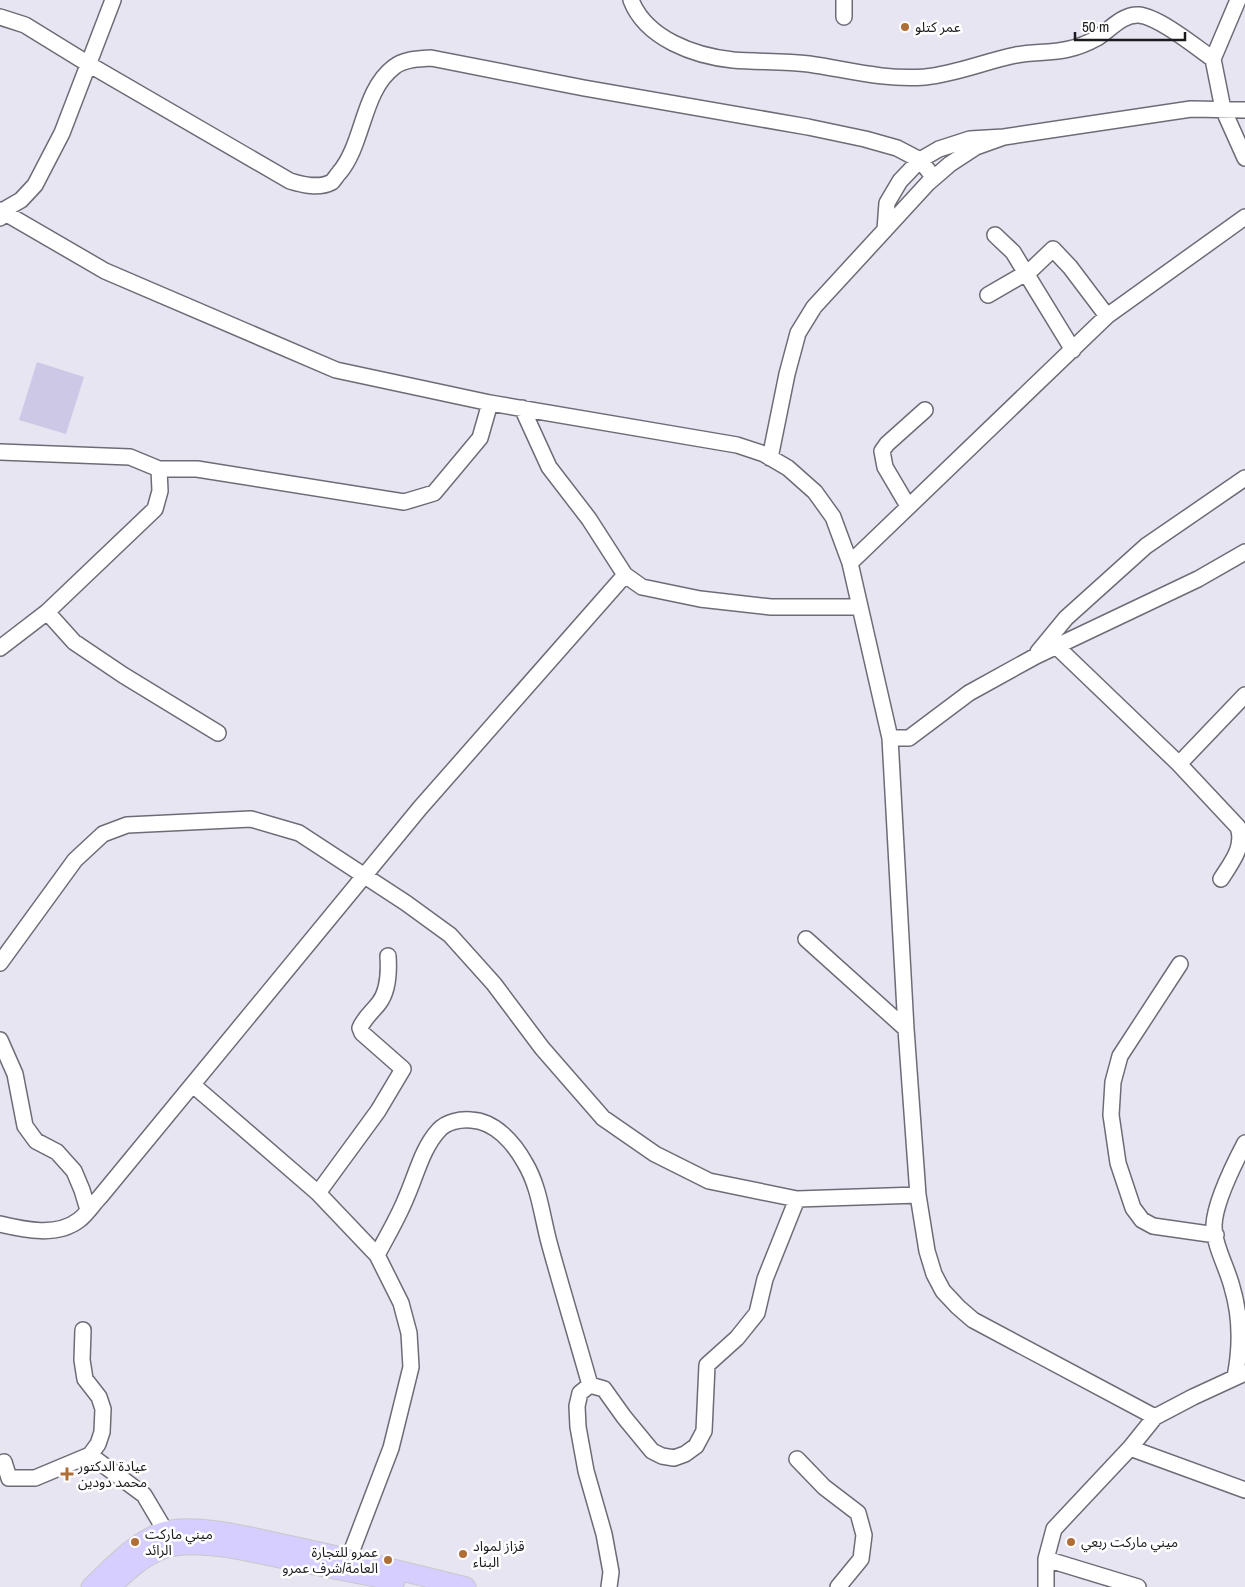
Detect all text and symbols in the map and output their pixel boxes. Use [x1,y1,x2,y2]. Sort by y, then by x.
scale bar [1075,10,1185,42]
text: 50 m [1082,16,1109,37]
place label: عمر كتلو [915,18,961,36]
marker: عمر كتلو [899,21,911,33]
place label: عيادة الدكتور محمد دودين [77,1457,147,1491]
marker: عيادة الدكتور محمد دودين [60,1467,74,1481]
place label: ميني ماركت الرائد [145,1525,213,1559]
place label: ميني ماركت ربعي [1081,1533,1178,1553]
marker: ميني ماركت الرائد [129,1536,141,1548]
marker: ميني ماركت ربعي [1065,1536,1077,1548]
place label: قزاز لمواد البناء [473,1537,524,1571]
place label: عمرو للتجارة العامة/شرف عمرو [282,1543,378,1577]
marker: قزاز لمواد البناء [457,1548,469,1560]
marker: عمرو للتجارة العامة/شرف عمرو [382,1554,394,1566]

